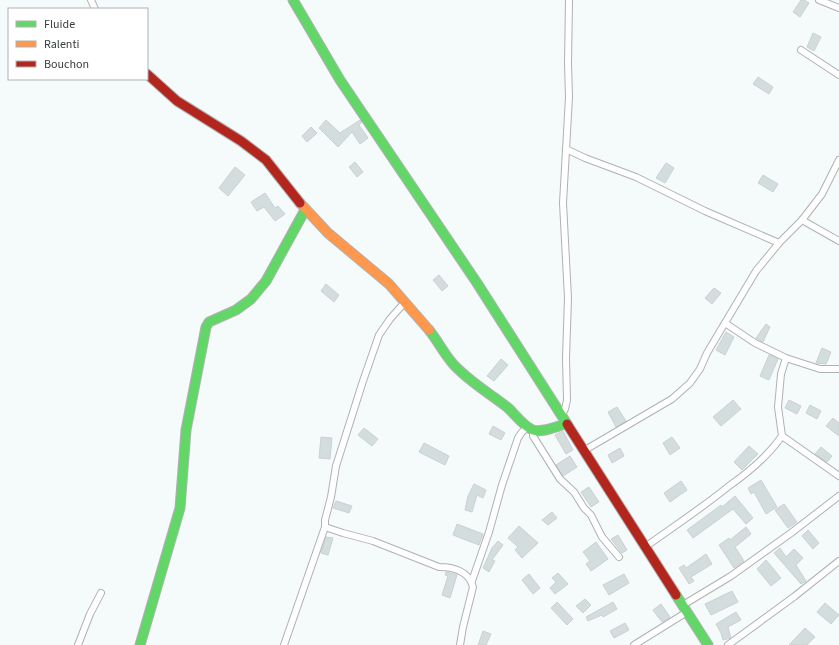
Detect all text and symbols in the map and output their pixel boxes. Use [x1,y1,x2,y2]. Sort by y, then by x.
legend [8,8,148,80]
text: Fluide [44,16,75,33]
text: Ralenti [44,36,79,53]
text: Bouchon [44,56,89,73]

